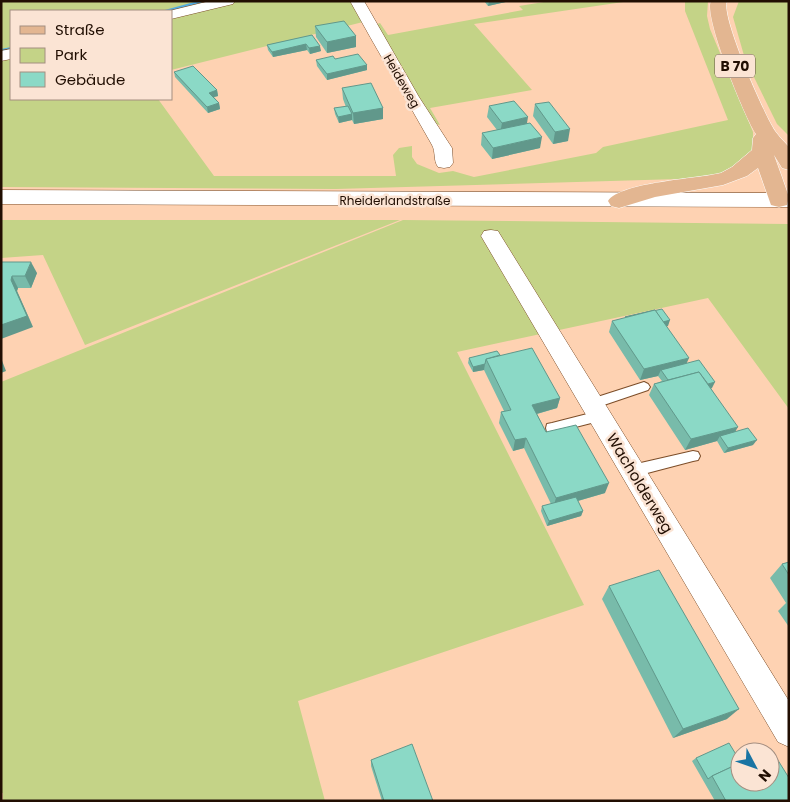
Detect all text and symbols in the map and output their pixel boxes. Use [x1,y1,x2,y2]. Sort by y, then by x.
legend [10,10,172,100]
text: Straße [55,19,105,40]
text: Park [55,44,87,65]
street label: Heideweg [380,51,424,111]
road number: B 70 [715,54,755,78]
text: Gebäude [55,69,125,90]
street label: Rheiderlandstraße [339,192,451,209]
street label: Wacholderweg [602,429,678,537]
north arrow [730,742,780,792]
text: N [754,765,776,786]

